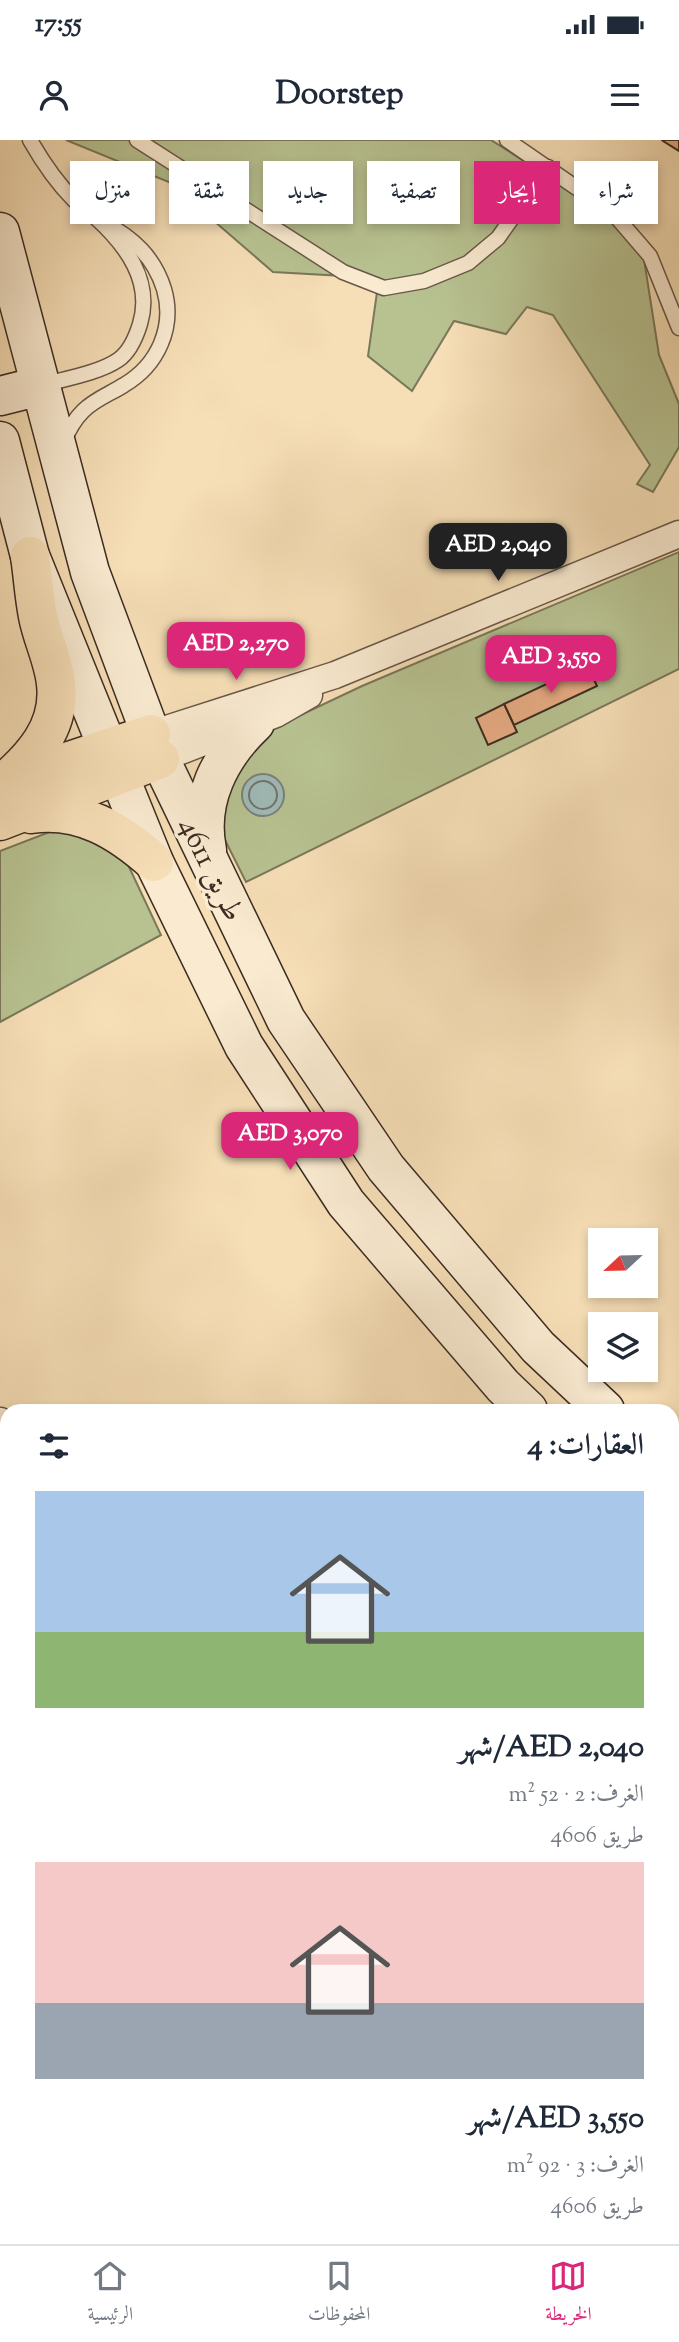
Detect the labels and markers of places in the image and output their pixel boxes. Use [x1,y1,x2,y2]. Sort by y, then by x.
pin: AED 2,040 [418,524,578,583]
pin: AED 2,270 [156,622,316,682]
pin: AED 3,550 [471,636,631,695]
pin: AED 3,070 [210,1112,370,1172]

